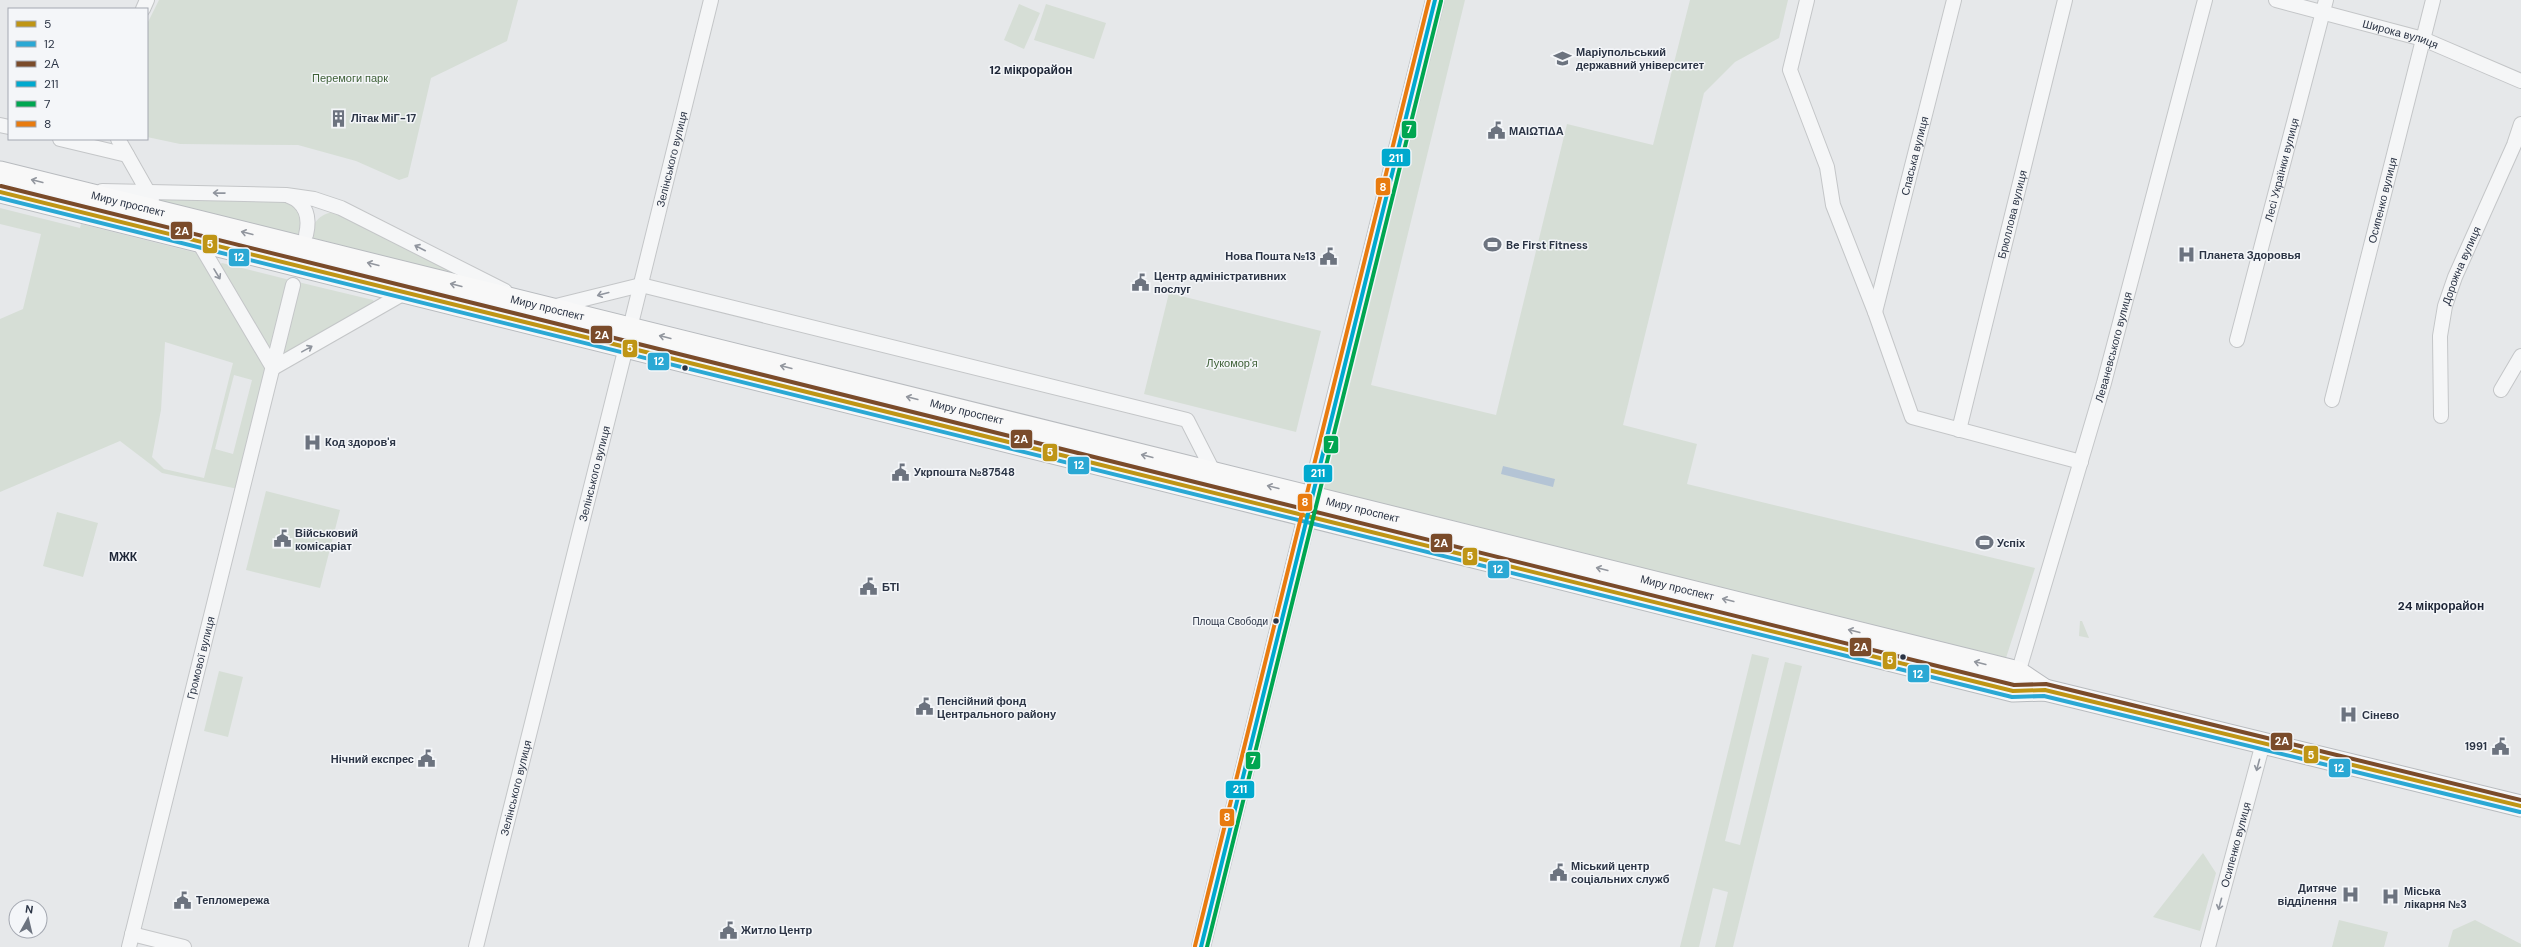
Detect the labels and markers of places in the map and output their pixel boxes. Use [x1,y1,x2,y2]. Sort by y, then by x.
place label: Маріупольський державний університет [1576,45,1705,72]
school or university icon: Маріупольський державний університет [1553,48,1573,68]
building icon: Літак МіГ-17 [328,108,348,128]
place label: Літак МіГ-17 [351,111,416,125]
public building icon: ΜΑΙΩΤΙΔΑ [1486,121,1506,141]
place label: ΜΑΙΩΤΙΔΑ [1509,124,1564,138]
sports icon: Be First Fitness [1483,235,1503,255]
place label: Be First Fitness [1506,238,1588,252]
hospital icon: Планета Здоровья [2176,245,2196,265]
public building icon: Нова Пошта №13 [1319,246,1339,266]
place label: Планета Здоровья [2199,248,2301,262]
place label: Нова Пошта №13 [1225,249,1316,263]
place label: Центр адміністративних послуг [1154,269,1287,296]
public building icon: Центр адміністративних послуг [1131,272,1151,292]
unlabelled marker [680,363,690,373]
hospital icon: Код здоров'я [302,432,322,452]
place label: Код здоров'я [325,435,396,449]
public building icon: Укрпошта №87548 [891,462,911,482]
place label: Укрпошта №87548 [914,465,1015,479]
place label: Військовий комісаріат [295,526,358,553]
public building icon: Військовий комісаріат [272,529,292,549]
sports icon: Успіх [1974,533,1994,553]
place label: Успіх [1997,536,2026,550]
public building icon: БТІ [859,577,879,597]
place label: БТІ [882,580,899,594]
place label: Площа Свободи [1192,615,1268,628]
marker: Площа Свободи [1271,616,1281,626]
unlabelled marker [1898,652,1908,662]
place label: Пенсійний фонд Центрального району [937,694,1057,721]
public building icon: Пенсійний фонд Центрального району [914,697,934,717]
hospital icon: Сінево [2339,705,2359,725]
place label: Сінево [2362,708,2399,722]
public building icon: 1991 [2490,736,2510,756]
place label: 1991 [2465,739,2487,753]
public building icon: Нічний експрес [417,749,437,769]
place label: Нічний експрес [331,752,414,766]
place label: Міський центр соціальних служб [1571,859,1670,886]
public building icon: Міський центр соціальних служб [1548,862,1568,882]
place label: Дитяче відділення [2277,881,2337,908]
hospital icon: Дитяче відділення [2340,884,2360,904]
place label: Міська лікарня №3 [2404,884,2467,911]
hospital icon: Міська лікарня №3 [2381,887,2401,907]
public building icon: Тепломережа [173,890,193,910]
place label: Тепломережа [196,893,270,907]
public building icon: Житло Центр [718,920,738,940]
place label: Житло Центр [740,923,812,937]

